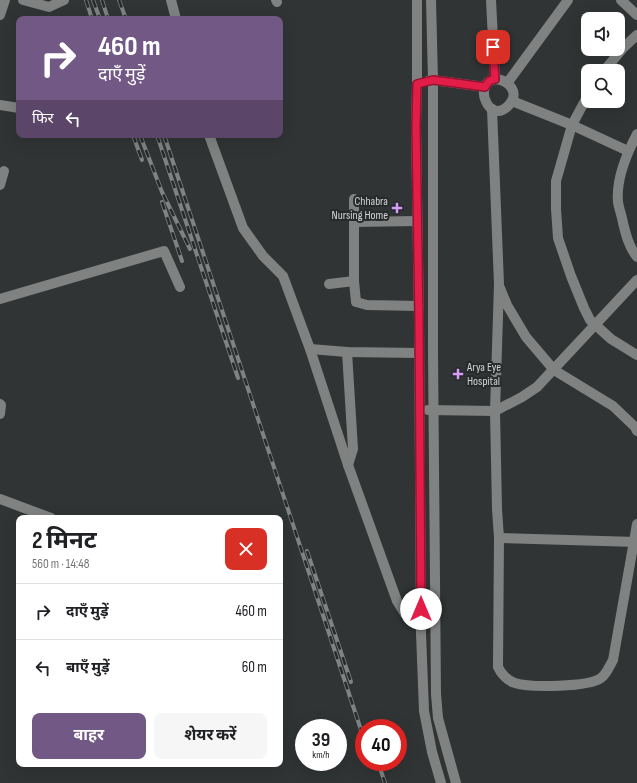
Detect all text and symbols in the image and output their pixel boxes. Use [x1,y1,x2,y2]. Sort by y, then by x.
map controls [581,12,625,108]
button: sound [581,12,625,56]
text: 460 m [98,30,160,63]
pin [476,30,510,64]
icon: right [32,32,84,84]
icon: arrive [482,36,504,58]
text: दाएँ मुड़ें [98,64,145,85]
button: search [581,64,625,108]
icon: left [62,108,84,130]
text: फिर [32,109,54,128]
place label: Chhabra Nursing Home [332,194,388,223]
marker: Chhabra Nursing Home [391,202,403,214]
place label: Arya Eye Hospital [466,360,501,389]
marker: Arya Eye Hospital [452,368,464,380]
text: 2 मिनट [32,526,97,555]
button: close [225,528,267,570]
text: 560 m · 14:48 [32,556,89,572]
position arrow [400,588,442,630]
icon: right [32,601,54,623]
text: दाएँ मुड़ें [66,602,109,621]
text: 460 m [235,602,267,621]
icon: left [32,657,54,679]
text: बाएँ मुड़ें [66,658,109,677]
text: 60 m [242,658,267,677]
button: बाहर [32,713,146,759]
button: शेयर करें [154,713,267,759]
speed limit sign: 40 [355,719,407,771]
text: 39 [312,728,330,752]
text: km/h [312,749,330,761]

